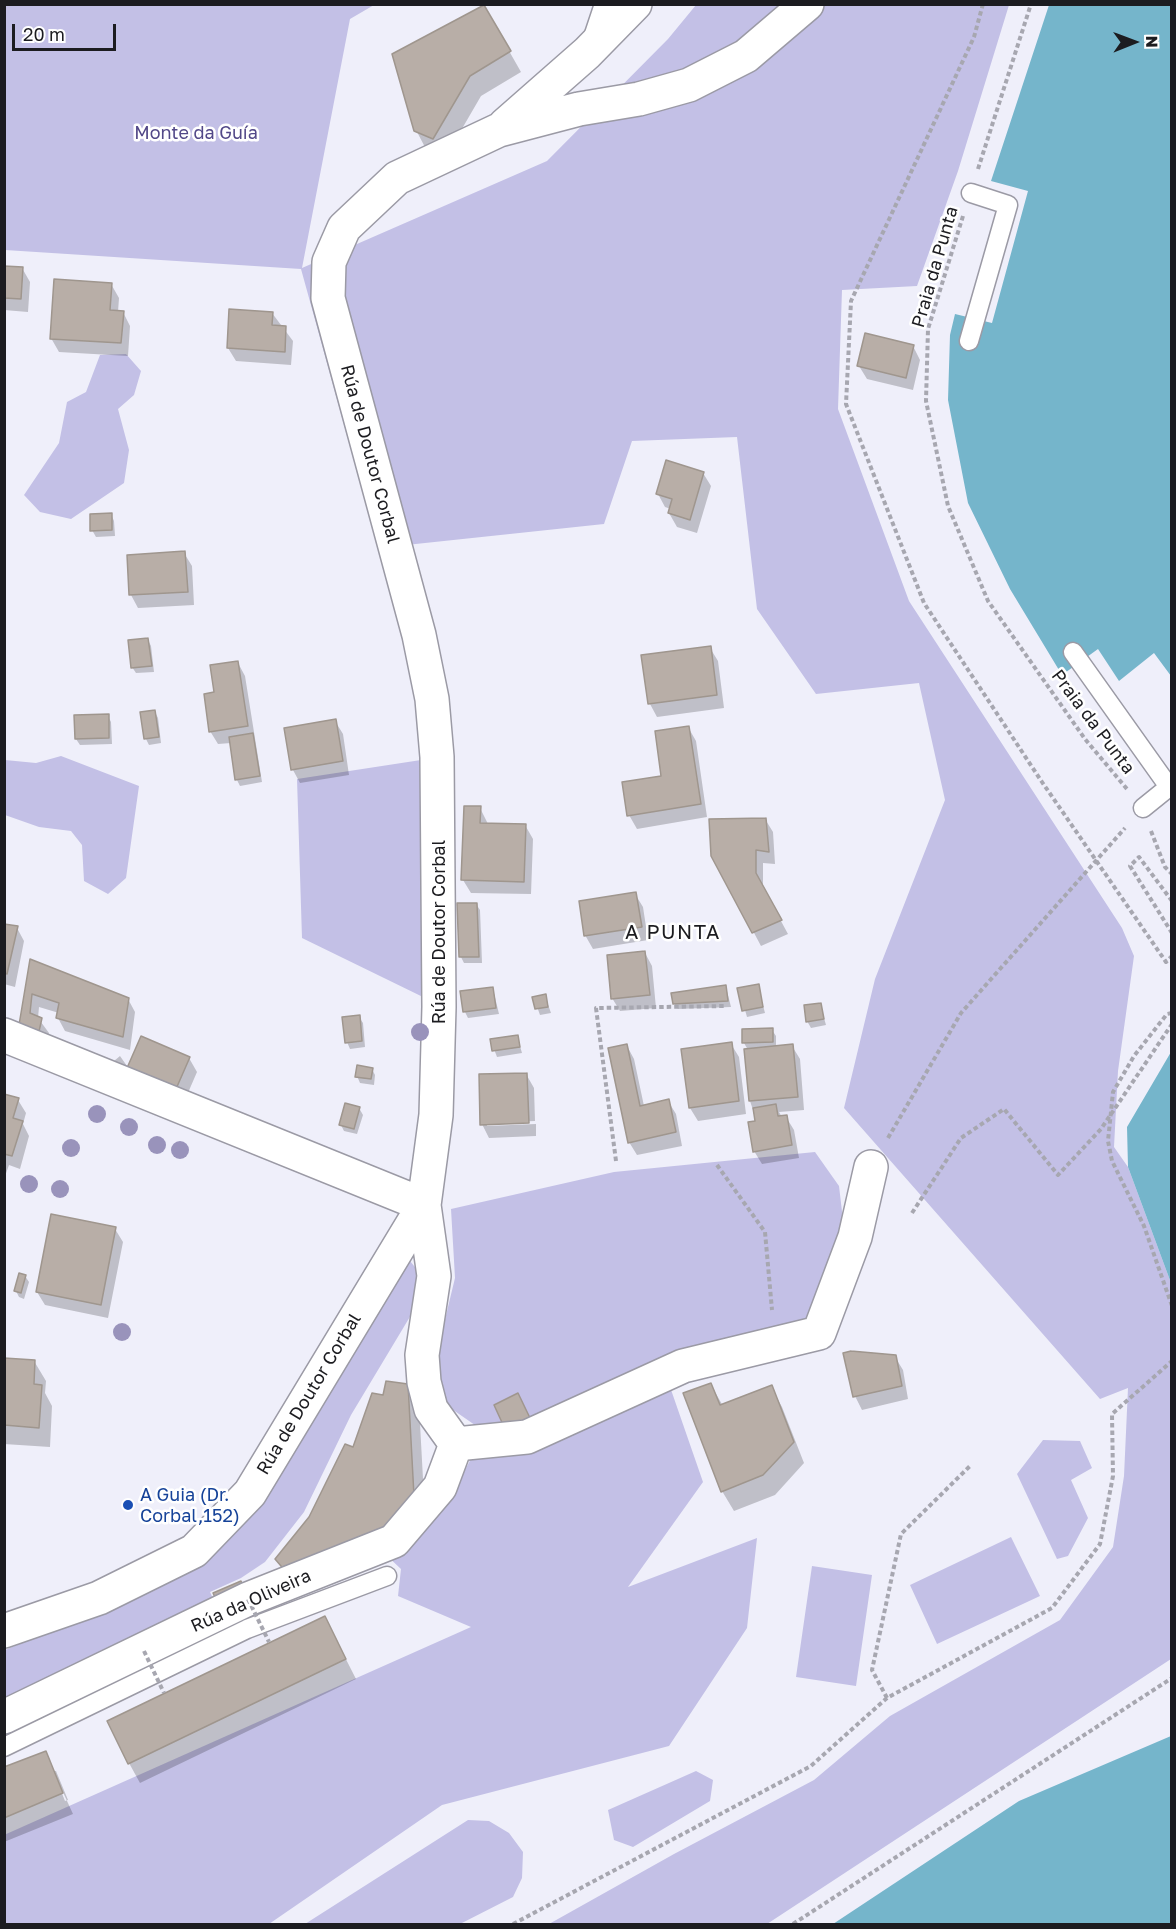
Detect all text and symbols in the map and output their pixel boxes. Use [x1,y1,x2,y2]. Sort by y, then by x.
scale bar [15,12,118,50]
north arrow [1104,12,1164,72]
text: 20 m [23,23,65,45]
text: N [1142,35,1162,48]
park label: Monte da Guía [134,122,258,144]
street label: Praia da Punta [907,204,963,330]
street label: Rúa de Doutor Corbal [336,362,404,546]
street label: Praia da Punta [1047,666,1139,778]
street label: Rúa de Doutor Corbal [428,840,450,1024]
district label: A PUNTA [625,921,721,945]
street label: Rúa de Doutor Corbal [252,1309,366,1479]
place label: A Guia (Dr. Corbal,152) [140,1484,240,1526]
marker: A Guia (Dr. Corbal,152) [121,1498,135,1512]
street label: Rúa da Oliveira [188,1565,314,1637]

